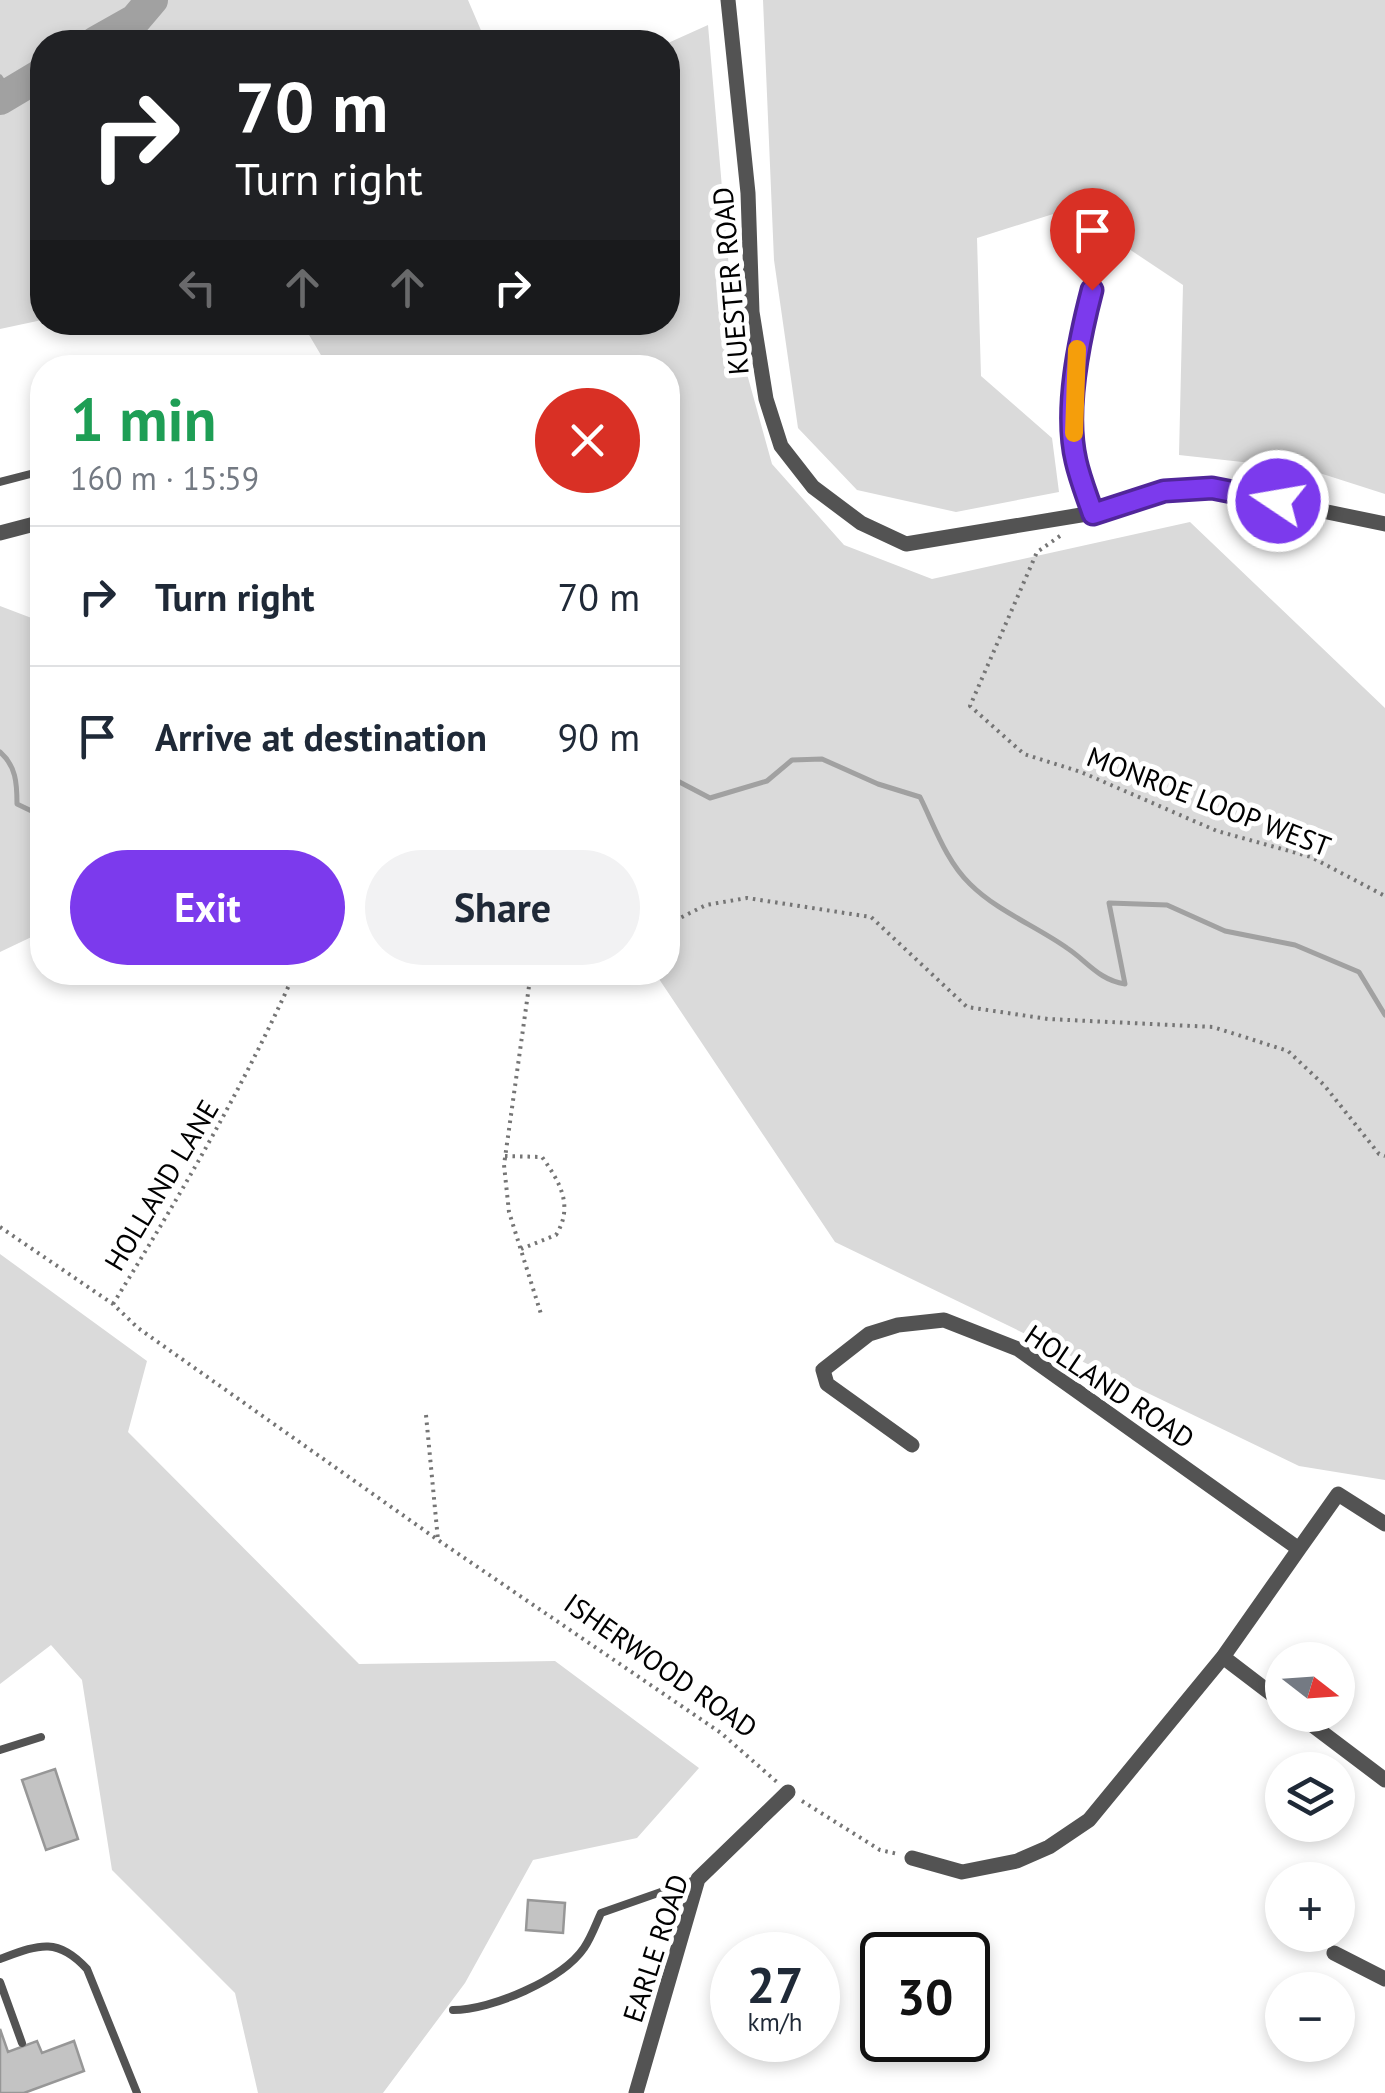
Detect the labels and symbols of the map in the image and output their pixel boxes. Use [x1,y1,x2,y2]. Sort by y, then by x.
street label: KUESTER ROAD [703,186,757,376]
pin [1050,188,1135,291]
position arrow [1226,449,1330,553]
street label: MONROE LOOP WEST [1082,737,1337,865]
street label: HOLLAND LANE [95,1093,227,1277]
street label: HOLLAND ROAD [1018,1316,1202,1456]
street label: ISHERWOOD ROAD [557,1585,765,1745]
north arrow [1265,1642,1355,1732]
street label: EARLE ROAD [614,1869,696,2027]
speed limit sign: 30 [860,1932,990,2062]

